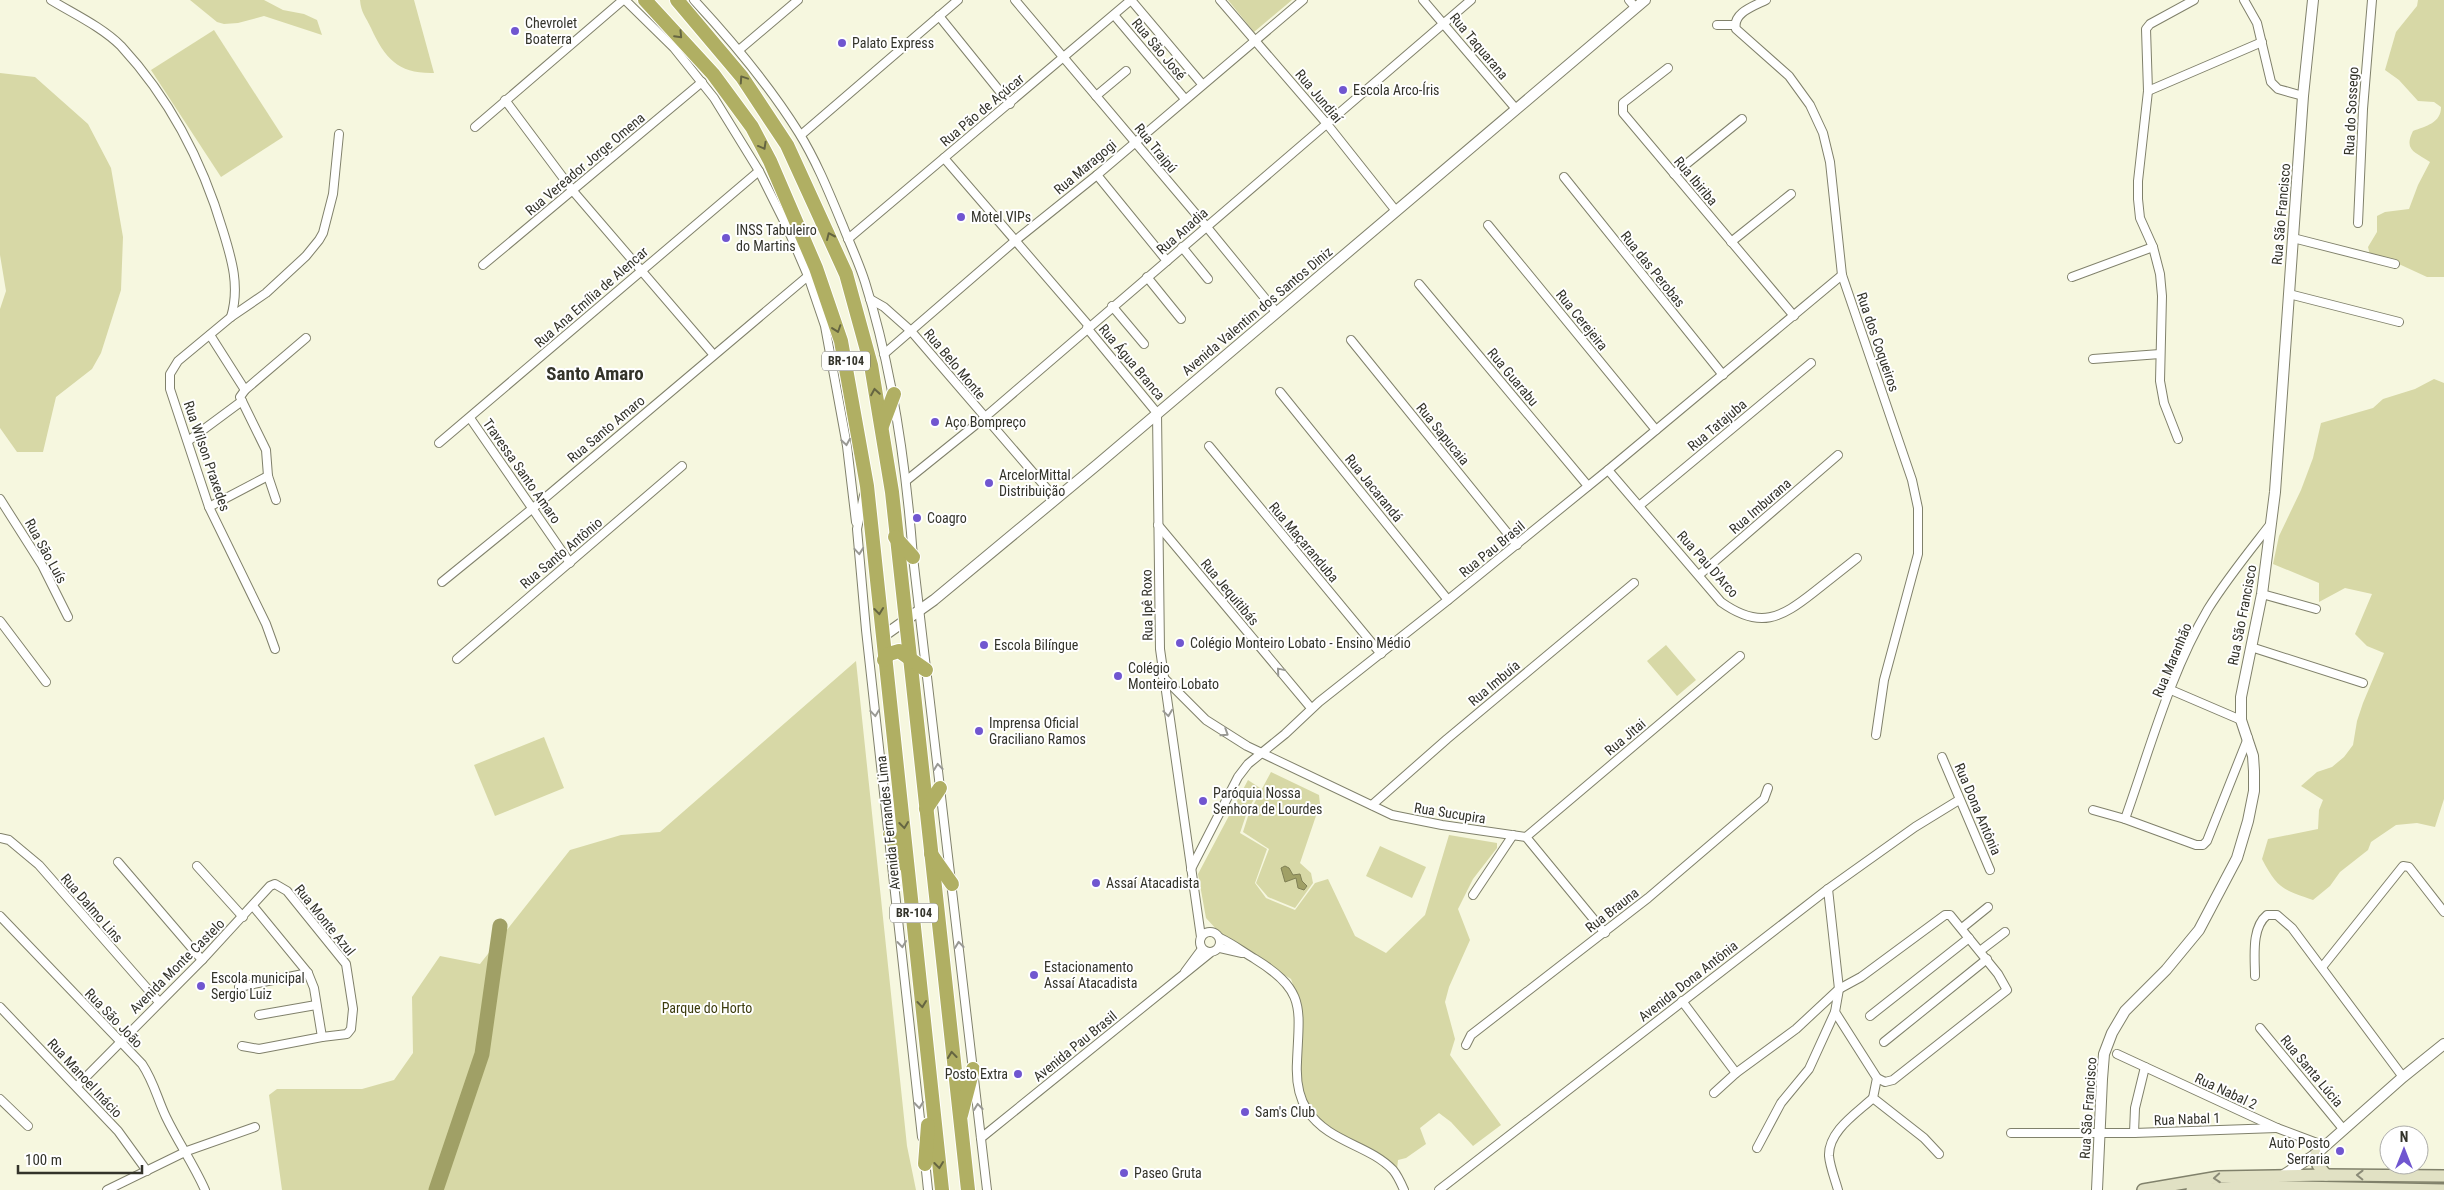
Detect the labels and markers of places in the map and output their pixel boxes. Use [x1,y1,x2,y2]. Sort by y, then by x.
place label: Chevrolet Boaterra [525,15,577,47]
marker: Chevrolet Boaterra [509,25,521,37]
place label: Palato Express [852,35,934,51]
marker: Palato Express [836,37,848,49]
place label: Escola Arco-Íris [1353,81,1440,98]
marker: Escola Arco-Íris [1337,84,1349,96]
place label: Motel VIPs [971,209,1031,225]
marker: Motel VIPs [955,211,967,223]
place label: INSS Tabuleiro do Martins [736,222,817,254]
marker: INSS Tabuleiro do Martins [720,232,732,244]
place label: Aço Bompreço [945,414,1026,430]
marker: Aço Bompreço [929,416,941,428]
place label: ArcelorMittal Distribuição [999,467,1071,499]
marker: ArcelorMittal Distribuição [983,477,995,489]
place label: Coagro [927,510,967,526]
marker: Coagro [911,512,923,524]
place label: Colégio Monteiro Lobato - Ensino Médio [1190,635,1411,651]
place label: Escola Bilíngue [994,637,1079,653]
marker: Colégio Monteiro Lobato - Ensino Médio [1174,637,1186,649]
marker: Escola Bilíngue [978,639,990,651]
place label: Colégio Monteiro Lobato [1128,660,1219,692]
marker: Colégio Monteiro Lobato [1112,670,1124,682]
place label: Imprensa Oficial Graciliano Ramos [989,715,1086,747]
marker: Imprensa Oficial Graciliano Ramos [973,725,985,737]
place label: Paróquia Nossa Senhora de Lourdes [1213,785,1323,817]
marker: Paróquia Nossa Senhora de Lourdes [1197,795,1209,807]
place label: Assaí Atacadista [1106,875,1199,891]
marker: Assaí Atacadista [1090,877,1102,889]
place label: Estacionamento Assaí Atacadista [1044,959,1137,991]
marker: Estacionamento Assaí Atacadista [1028,969,1040,981]
place label: Escola municipal Sergio Luiz [211,970,305,1002]
marker: Escola municipal Sergio Luiz [195,980,207,992]
place label: Posto Extra [945,1066,1008,1082]
marker: Posto Extra [1012,1068,1024,1080]
place label: Sam's Club [1255,1104,1315,1120]
marker: Sam's Club [1239,1106,1251,1118]
place label: Auto Posto Serraria [2269,1135,2330,1167]
marker: Auto Posto Serraria [2334,1145,2346,1157]
place label: Paseo Gruta [1134,1165,1202,1181]
marker: Paseo Gruta [1118,1167,1130,1179]

